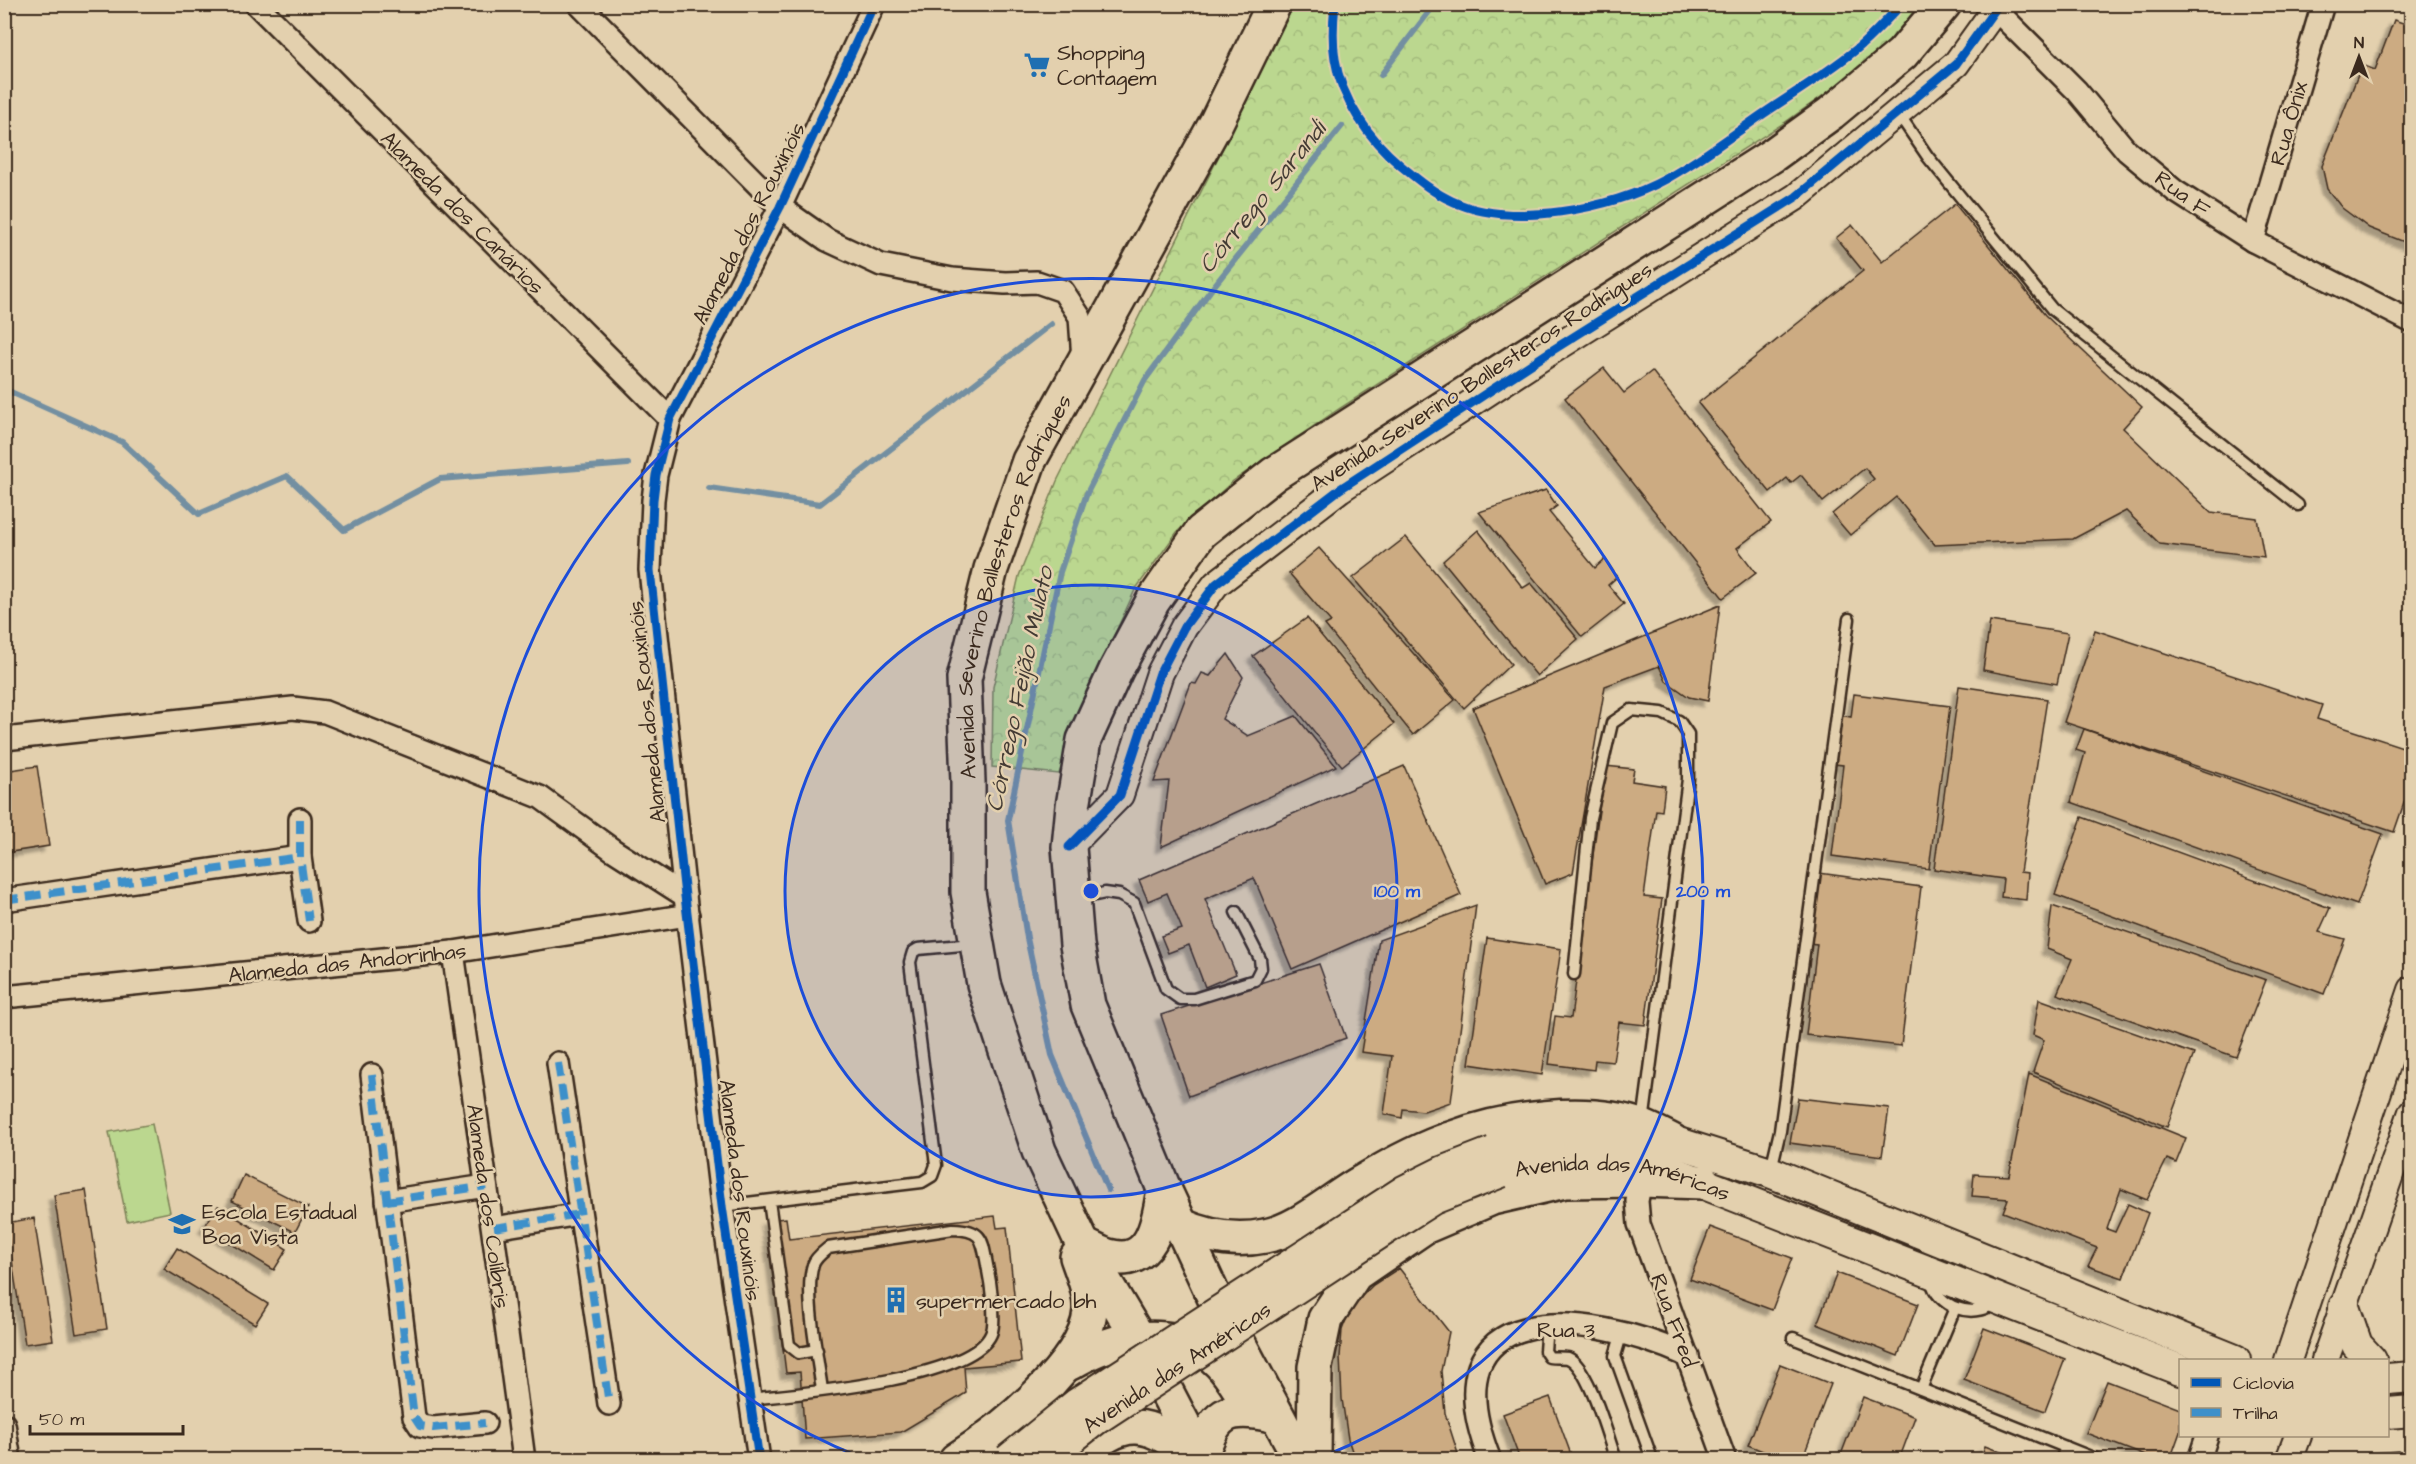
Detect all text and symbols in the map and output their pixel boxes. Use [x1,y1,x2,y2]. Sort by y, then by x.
north arrow [2329,27,2389,87]
text: N [2354,32,2364,54]
place label: Shopping Contagem [1057,38,1156,95]
supermarket icon: Shopping Contagem [1022,50,1052,80]
street label: Rua Ônix [2263,77,2316,169]
water label: Córrego Sarandi [1191,112,1338,281]
street label: Alameda dos Rouxinóis [685,117,814,330]
street label: Alameda dos Canários [373,124,551,302]
street label: Rua F [2148,163,2217,225]
street label: Avenida Severino Ballesteros Rodrigues [1305,255,1659,501]
street label: Avenida Severino Ballesteros Rodrigues [950,389,1080,780]
water label: Córrego Feijão Mulato [977,562,1064,815]
street label: Alameda dos Rouxinóis [620,599,675,824]
text: 100 m [1374,879,1421,904]
text: 200 m [1675,879,1731,904]
centre of rings [1081,881,1101,901]
street label: Alameda das Andorinhas [226,936,468,991]
street label: Alameda dos Rouxinóis [711,1078,768,1303]
street label: Alameda dos Colíbris [458,1102,517,1310]
street label: Avenida das Américas [1512,1148,1734,1210]
place label: Escola Estadual Boa Vista [202,1197,357,1253]
school or university icon: Escola Estadual Boa Vista [167,1209,197,1239]
street label: Rua Fred [1642,1269,1705,1372]
building icon: supermercado bh [881,1285,911,1315]
place label: supermercado bh [916,1286,1097,1317]
street label: Avenida das Américas [1076,1295,1278,1441]
street label: Rua 3 [1537,1315,1595,1346]
legend [2179,1359,2389,1437]
text: Ciclovia [2233,1371,2294,1396]
scale bar [30,1398,183,1436]
text: Trilha [2233,1401,2278,1426]
text: 50 m [39,1407,84,1432]

